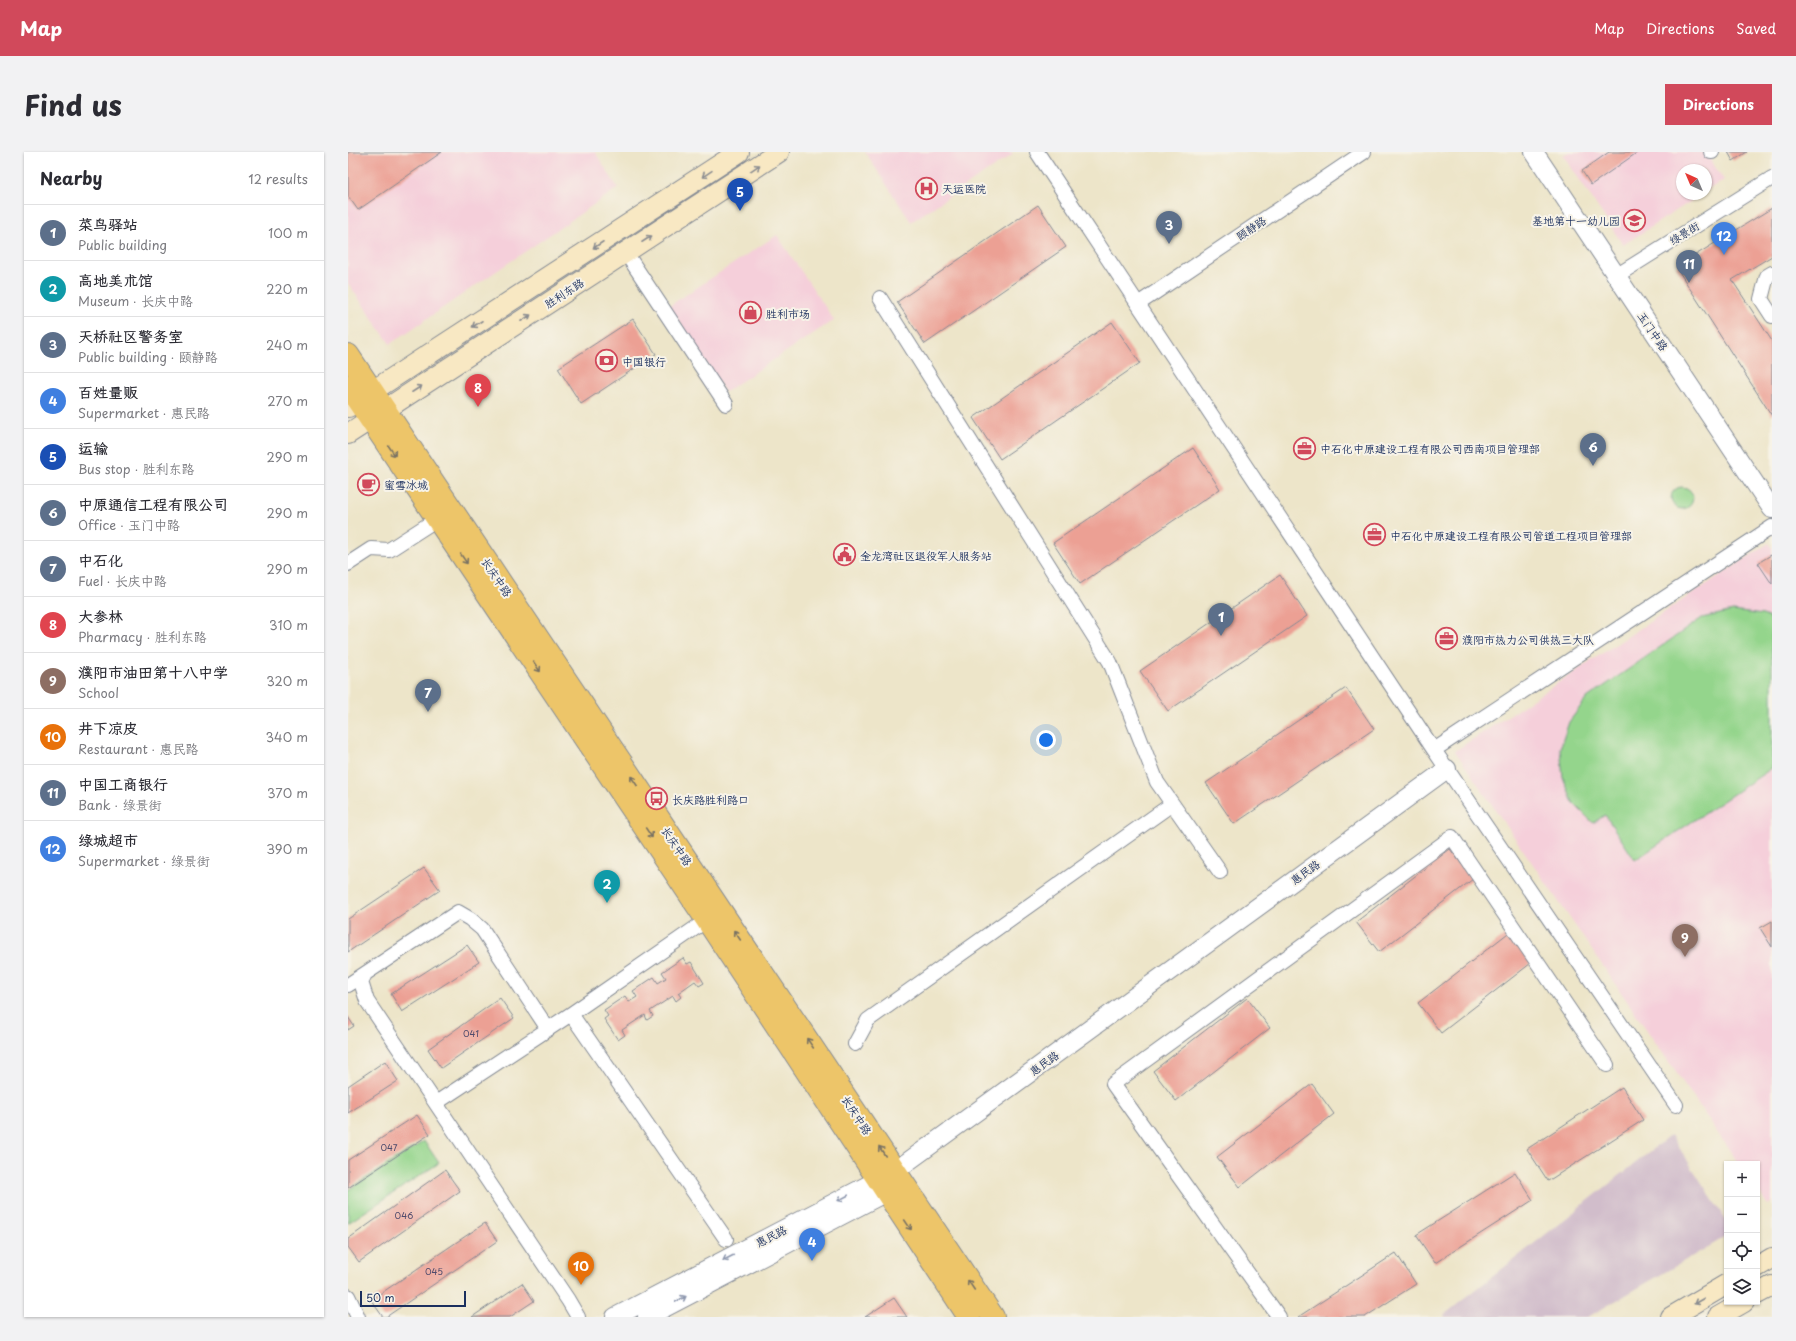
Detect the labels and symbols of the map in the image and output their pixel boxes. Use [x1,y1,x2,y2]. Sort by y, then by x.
one-way arrow [750,164,761,172]
north arrow [1676,164,1712,200]
one-way arrow [702,170,713,178]
hospital icon: 天运医院 [913,175,939,201]
pin: 5 [727,178,753,211]
place label: 天运医院 [942,180,986,197]
school or university icon: 基地第十一幼儿园 [1622,207,1648,233]
pin: 3 [1156,211,1182,244]
street label: 颐静路 [1233,212,1269,244]
place label: 基地第十一幼儿园 [1532,212,1620,229]
street label: 绿景街 [1666,217,1703,249]
pin: 12 [1711,222,1737,255]
one-way arrow [641,235,652,243]
one-way arrow [593,241,604,249]
pin: 11 [1676,250,1702,283]
street label: 胜利东路 [541,274,587,312]
shop icon: 胜利市场 [738,300,764,326]
place label: 胜利市场 [766,305,810,322]
street label: 玉门中路 [1634,308,1672,354]
one-way arrow [520,314,531,322]
one-way arrow [472,320,483,328]
bank icon: 中国银行 [594,348,620,374]
place label: 中国银行 [622,353,666,370]
pin: 8 [465,374,491,407]
one-way arrow [411,384,423,392]
pin: 6 [1580,433,1606,466]
office icon: 中石化中原建设工程有限公司西南项目管理部 [1291,435,1317,461]
place label: 中石化中原建设工程有限公司西南项目管理部 [1320,440,1540,457]
one-way arrow [388,445,396,456]
cafe icon: 蜜雪冰城 [356,471,382,497]
place label: 蜜雪冰城 [384,476,428,493]
office icon: 中石化中原建设工程有限公司管道工程项目管理部 [1362,522,1388,548]
place label: 中石化中原建设工程有限公司管道工程项目管理部 [1390,527,1632,544]
public building icon: 金龙湾社区退役军人服务站 [832,542,858,568]
place label: 金龙湾社区退役军人服务站 [860,547,992,564]
one-way arrow [460,553,468,564]
street label: 长庆中路 [478,554,516,600]
pin: 1 [1208,603,1234,636]
office icon: 濮阳市热力公司供热三大队 [1433,626,1459,652]
place label: 濮阳市热力公司供热三大队 [1462,631,1594,648]
one-way arrow [533,661,541,672]
pin: 7 [415,679,441,712]
your location [1036,730,1056,750]
one-way arrow [629,775,638,786]
bus stop icon: 长庆路胜利路口 [643,786,669,812]
place label: 长庆路胜利路口 [672,791,749,808]
street label: 长庆中路 [658,823,696,869]
one-way arrow [645,827,653,838]
street label: 惠民路 [1287,855,1323,889]
pin: 2 [594,870,620,903]
pin: 9 [1672,924,1698,957]
one-way arrow [733,930,741,941]
house number: 041 [463,1026,479,1040]
one-way arrow [806,1038,814,1049]
street label: 惠民路 [1026,1046,1062,1080]
street label: 长庆中路 [838,1092,876,1138]
house number: 047 [380,1140,398,1154]
one-way arrow [877,1145,885,1157]
one-way arrow [838,1195,850,1203]
house number: 046 [395,1208,413,1222]
one-way arrow [903,1219,912,1230]
street label: 惠民路 [752,1221,790,1251]
pin: 4 [799,1228,825,1261]
pin: 10 [568,1252,594,1285]
one-way arrow [722,1255,734,1263]
house number: 045 [425,1264,443,1278]
one-way arrow [967,1279,975,1290]
scale bar [360,1289,466,1308]
one-way arrow [675,1295,687,1302]
one-way arrow [1693,1297,1705,1305]

